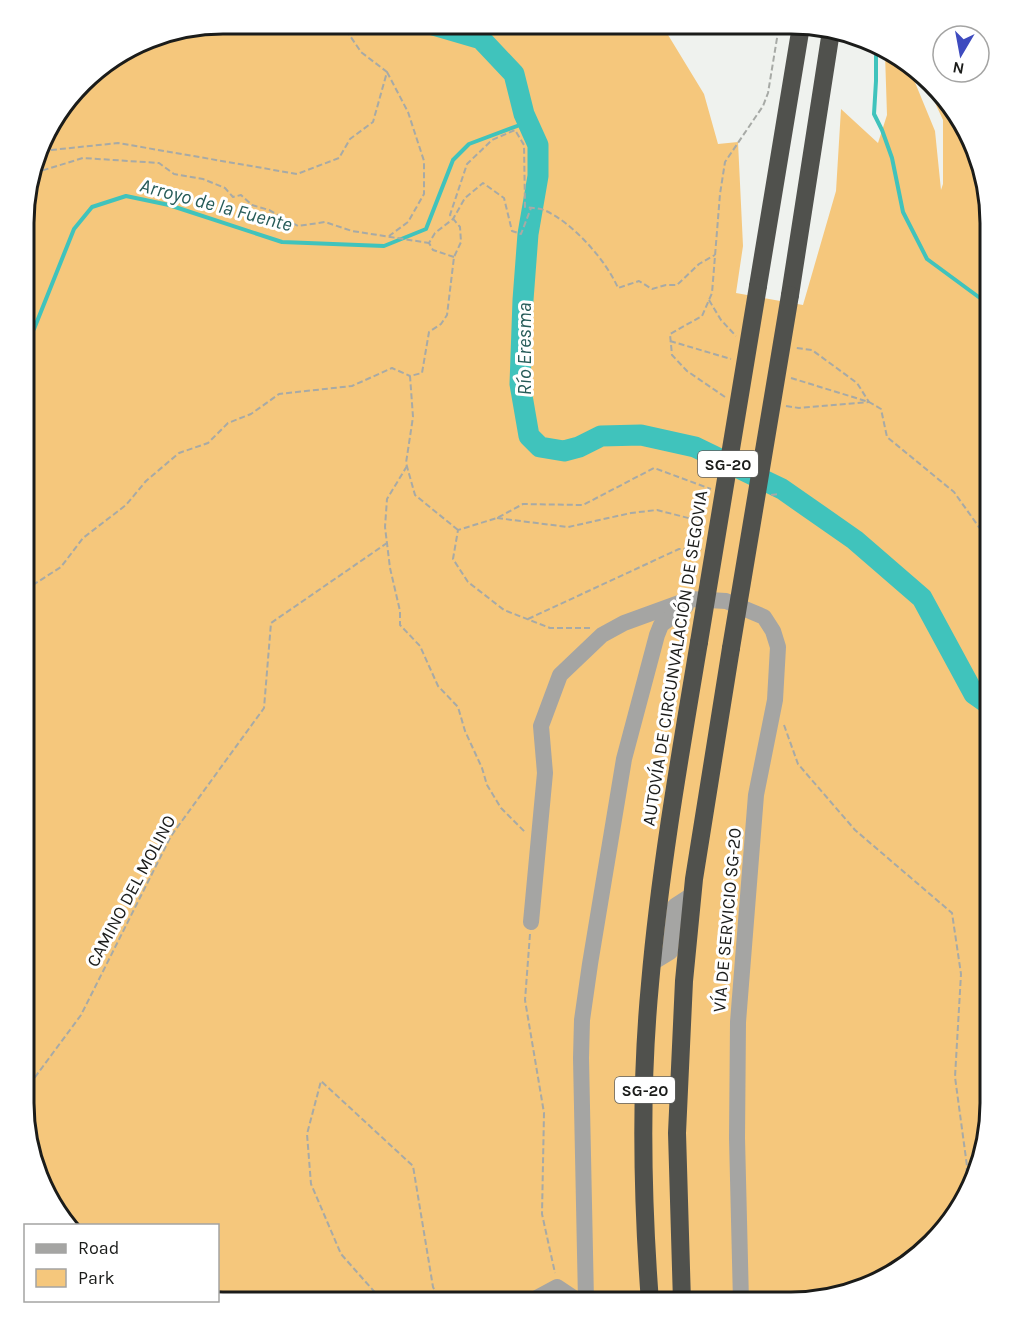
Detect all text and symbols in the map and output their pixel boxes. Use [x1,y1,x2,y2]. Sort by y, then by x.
north arrow [931,24,991,84]
text: N [951,58,966,79]
water label: Arroyo de la Fuente [137,174,295,236]
water label: Río Eresma [513,302,536,396]
road number: SG-20 [698,451,758,477]
street label: AUTOVÍA DE CIRCUNVALACIÓN DE SEGOVIA [637,488,712,827]
street label: CAMINO DEL MOLINO [82,811,180,971]
street label: VÍA DE SERVICIO SG-20 [707,827,746,1013]
road number: SG-20 [615,1077,675,1103]
legend [24,1224,219,1302]
text: Road [78,1237,119,1259]
text: Park [78,1267,115,1289]

